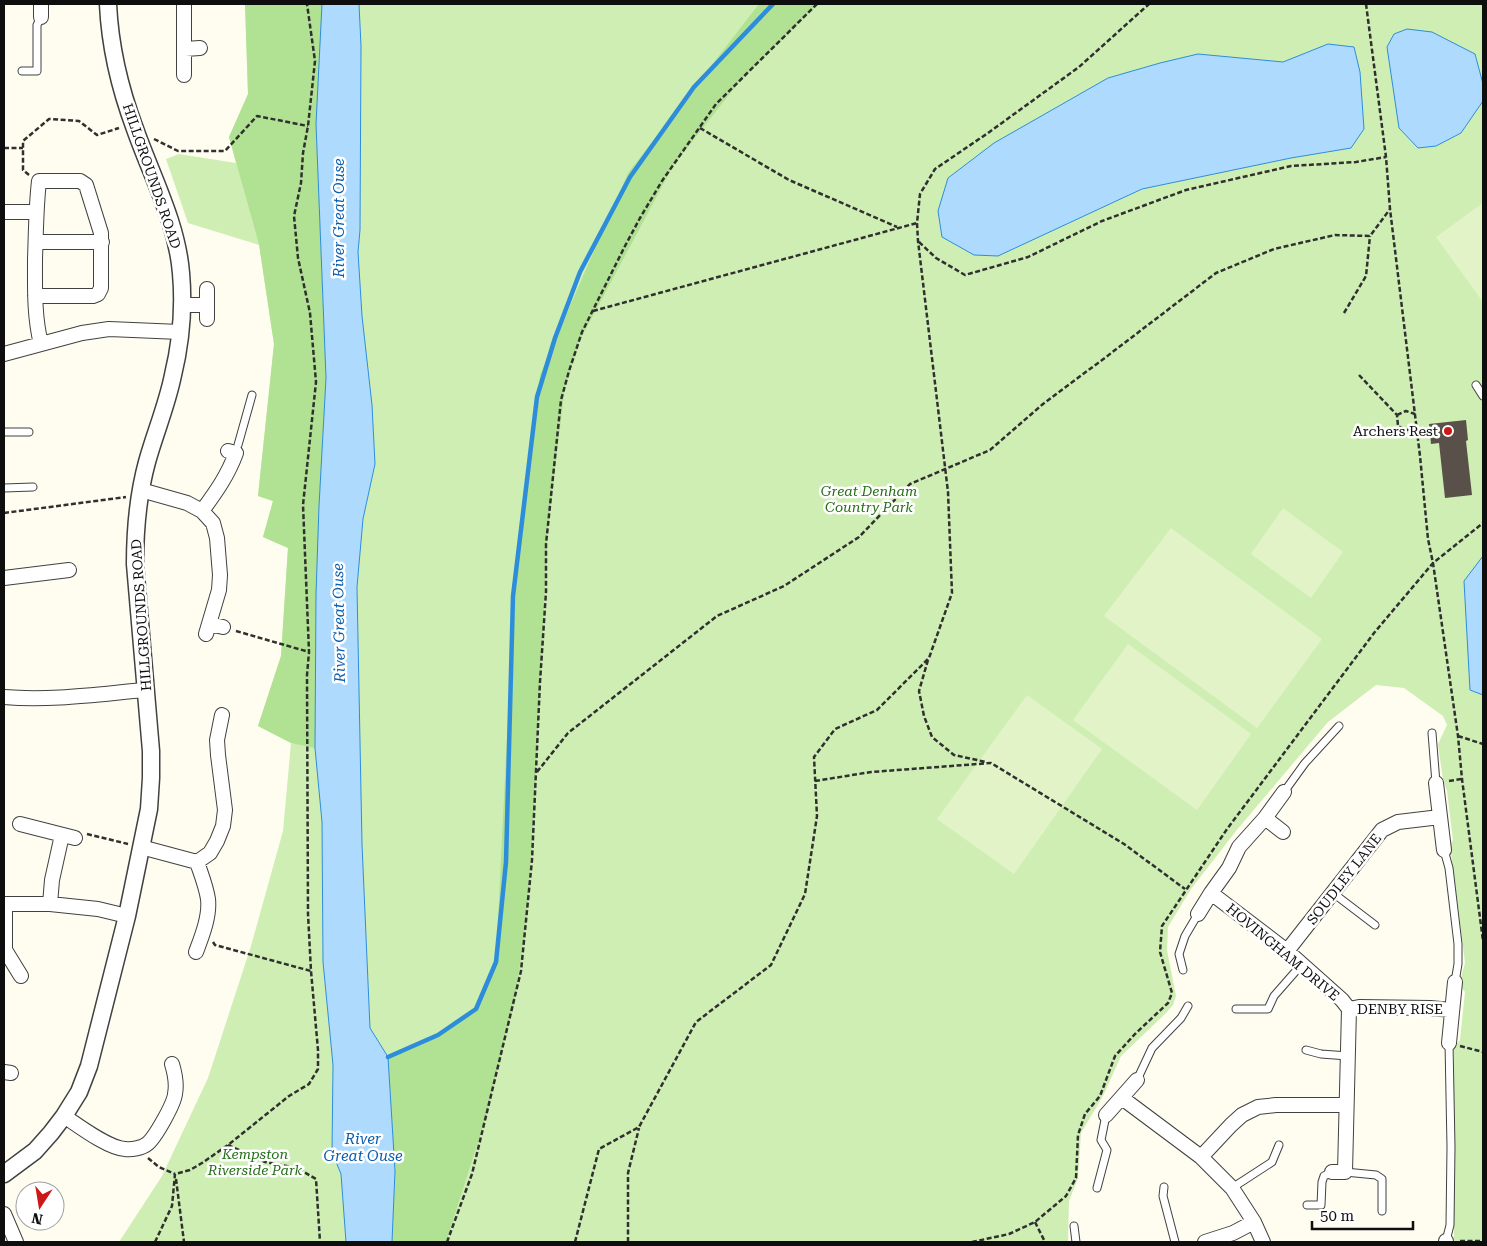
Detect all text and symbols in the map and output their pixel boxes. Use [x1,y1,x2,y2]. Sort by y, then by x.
street label: HILLGROUNDS ROAD [120,101,184,251]
water label: River Great Ouse [330,158,348,279]
place label: Archers Rest [1353,423,1438,439]
marker: Archers Rest [1442,425,1454,437]
park label: Great Denham Country Park [821,483,917,515]
street label: HILLGROUNDS ROAD [128,538,154,692]
water label: River Great Ouse [329,563,349,684]
street label: SOUDLEY LANE [1304,830,1384,928]
street label: HOVINGHAM DRIVE [1223,900,1343,1004]
street label: DENBY RISE [1357,1001,1443,1017]
water label: River Great Ouse [323,1130,403,1165]
park label: Kempston Riverside Park [207,1146,303,1178]
north arrow [15,1181,65,1231]
scale bar [1312,1198,1413,1230]
text: 50 m [1320,1207,1355,1225]
text: N [30,1210,44,1228]

